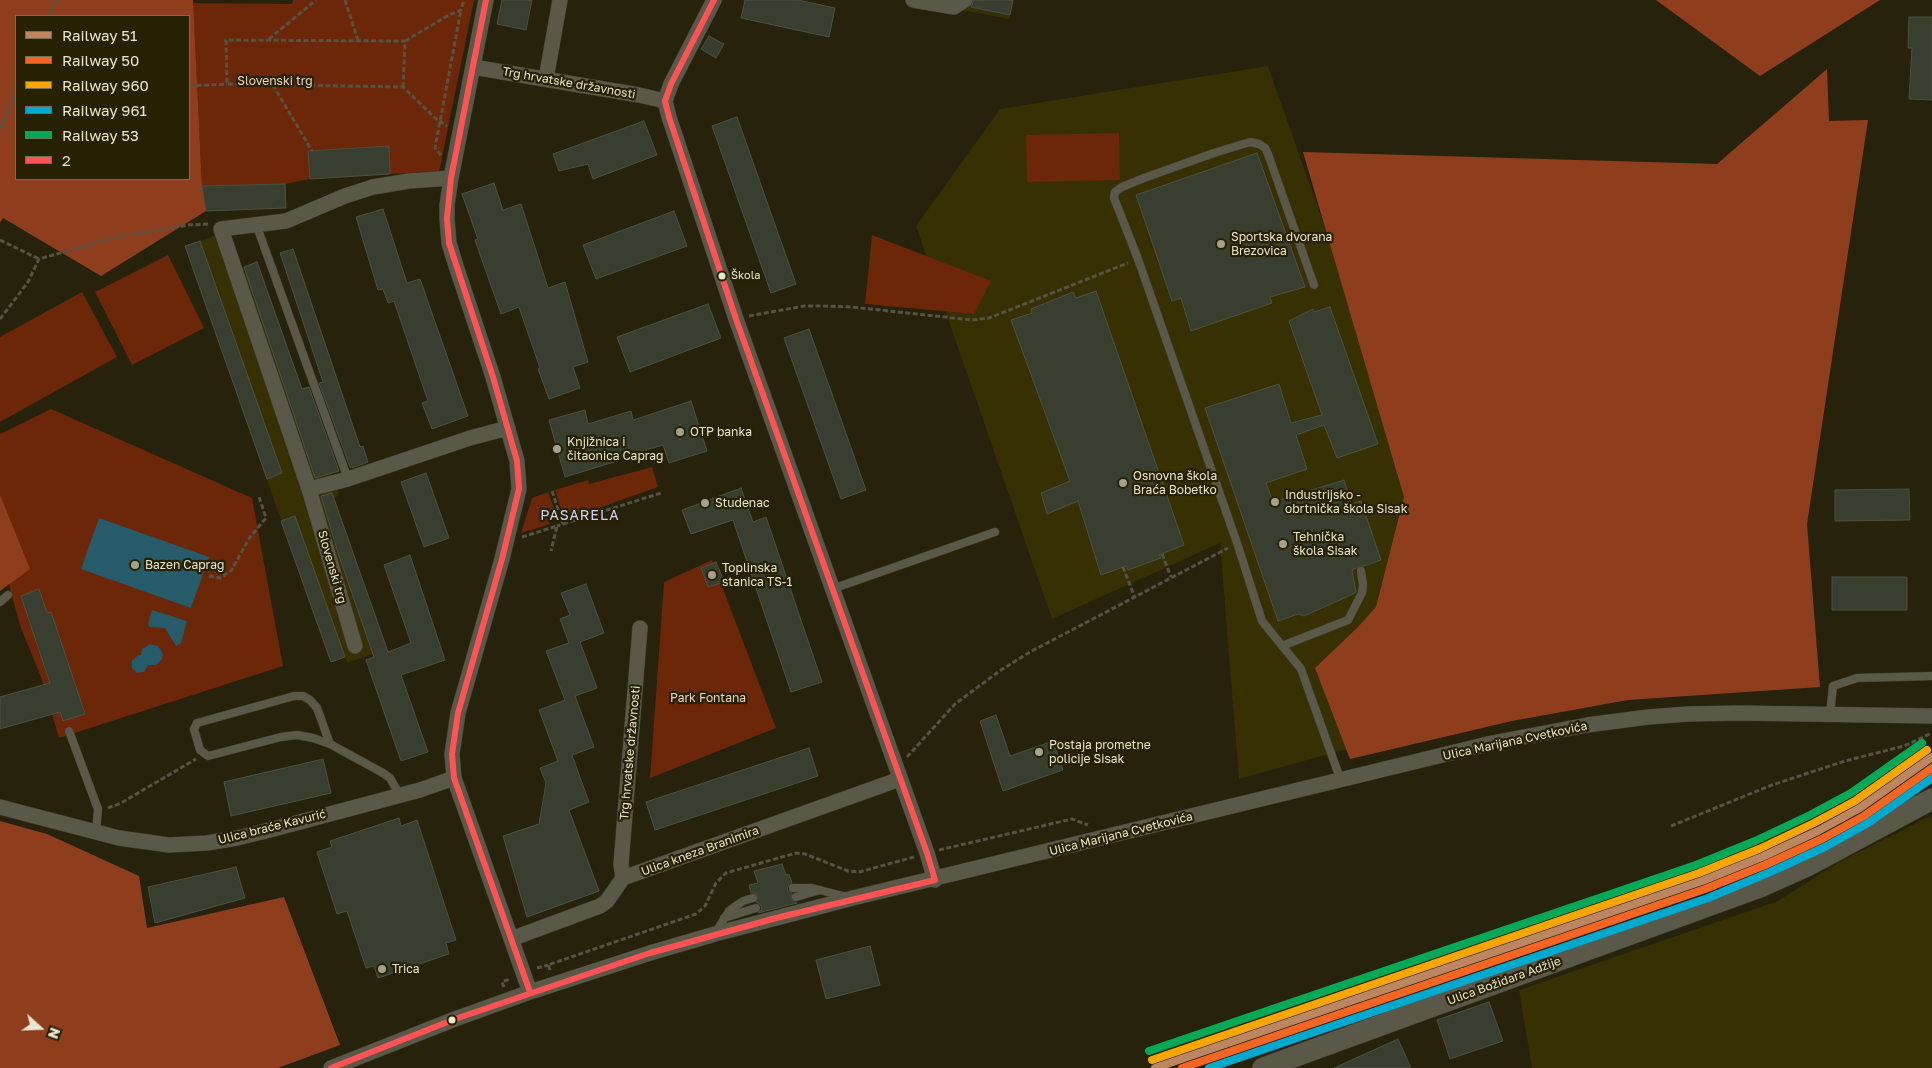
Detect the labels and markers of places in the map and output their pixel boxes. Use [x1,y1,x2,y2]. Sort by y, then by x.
place label: Sportska dvorana Brezovica [1231,230,1332,258]
marker: Sportska dvorana Brezovica [1215,238,1227,250]
place label: Škola [731,269,760,283]
marker: Škola [717,271,727,281]
place label: OTP banka [690,425,752,439]
marker: OTP banka [674,426,686,438]
place label: Knjižnica i čitaonica Caprag [567,435,663,463]
marker: Knjižnica i čitaonica Caprag [551,443,563,455]
place label: Osnovna škola Braća Bobetko [1133,469,1217,497]
marker: Osnovna škola Braća Bobetko [1117,477,1129,489]
place label: Industrijsko - obrtnička škola Sisak [1285,488,1407,516]
place label: Studenac [715,496,770,510]
marker: Industrijsko - obrtnička škola Sisak [1269,496,1281,508]
marker: Studenac [699,497,711,509]
place label: Tehnička škola Sisak [1293,530,1358,558]
marker: Tehnička škola Sisak [1277,538,1289,550]
place label: Bazen Caprag [145,558,224,572]
marker: Bazen Caprag [129,559,141,571]
place label: Toplinska stanica TS-1 [722,561,792,589]
marker: Toplinska stanica TS-1 [706,569,718,581]
place label: Postaja prometne policije Sisak [1049,738,1151,766]
marker: Postaja prometne policije Sisak [1033,746,1045,758]
place label: Trica [392,962,420,976]
marker: Trica [376,963,388,975]
unlabelled marker [447,1015,457,1025]

